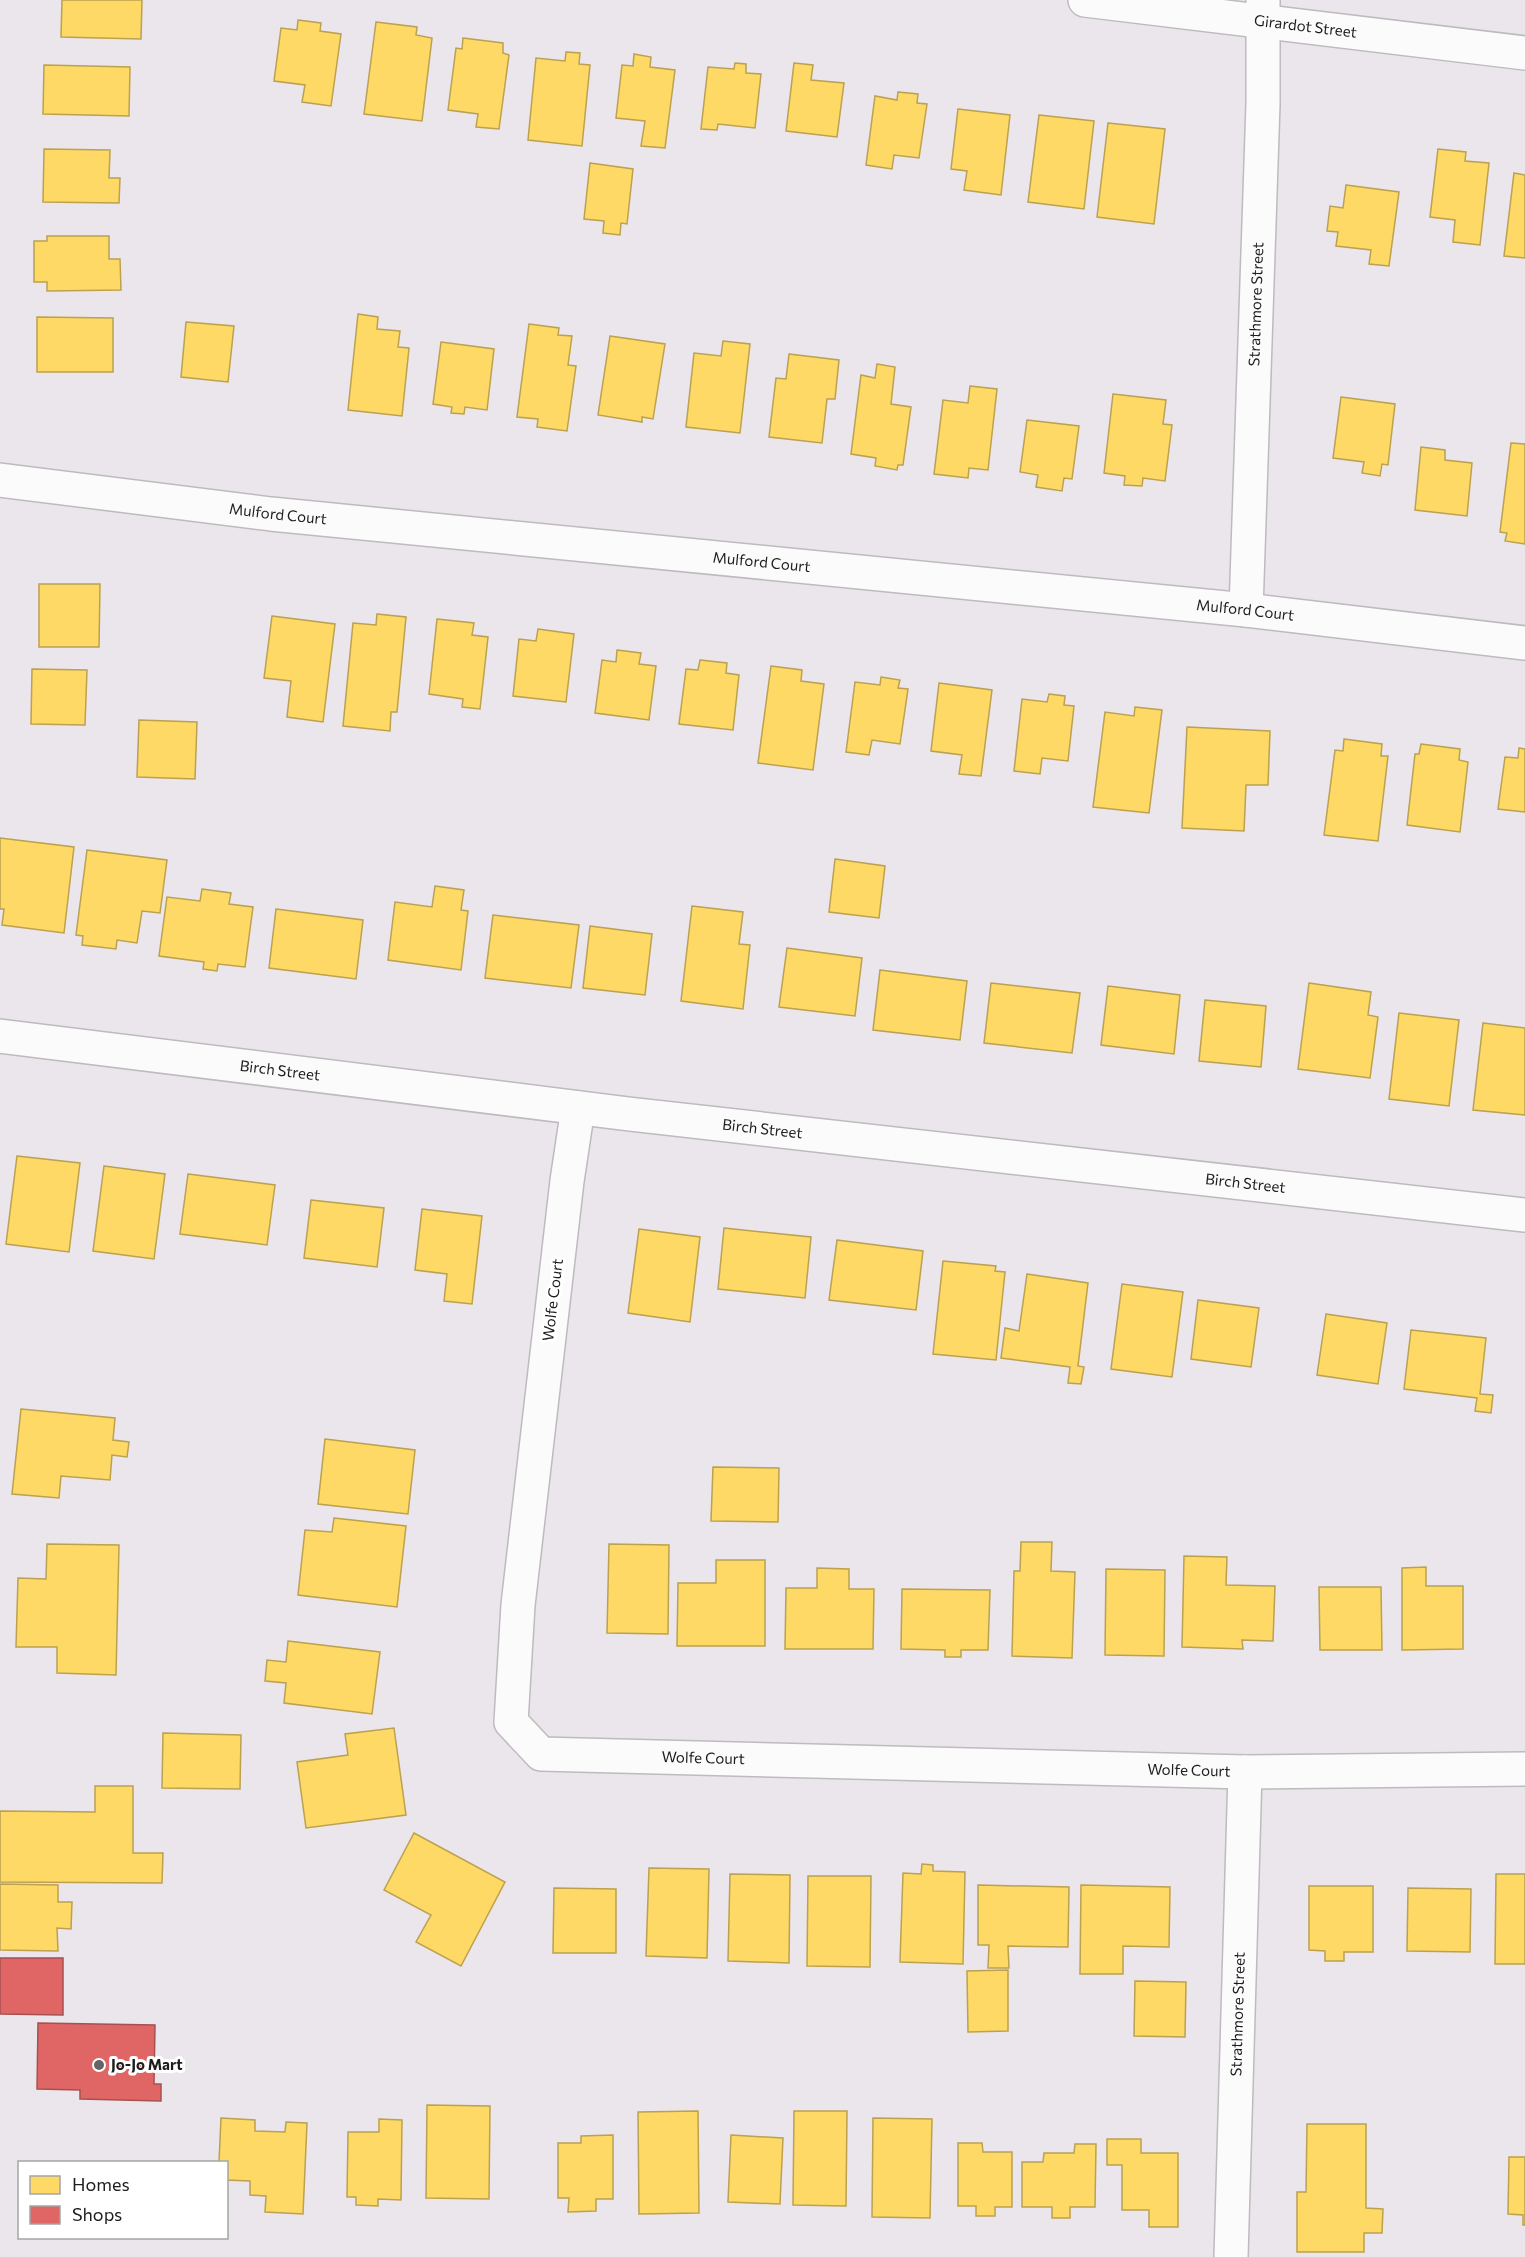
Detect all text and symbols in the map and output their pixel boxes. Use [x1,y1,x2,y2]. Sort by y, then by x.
street label: Girardot Street [1253,10,1358,41]
street label: Strathmore Street [1244,242,1266,367]
street label: Mulford Court [228,499,328,527]
street label: Mulford Court [712,548,811,575]
street label: Mulford Court [1196,595,1295,624]
street label: Birch Street [239,1056,321,1084]
street label: Birch Street [721,1115,804,1141]
street label: Birch Street [1204,1169,1286,1196]
street label: Wolfe Court [538,1258,566,1342]
street label: Wolfe Court [661,1747,745,1767]
street label: Wolfe Court [1147,1760,1231,1780]
street label: Strathmore Street [1226,1952,1248,2076]
place label: Jo-Jo Mart [111,2055,183,2073]
marker: Jo-Jo Mart [92,2058,106,2072]
legend [18,2161,228,2239]
text: Homes [72,2173,130,2195]
text: Shops [72,2203,122,2225]

